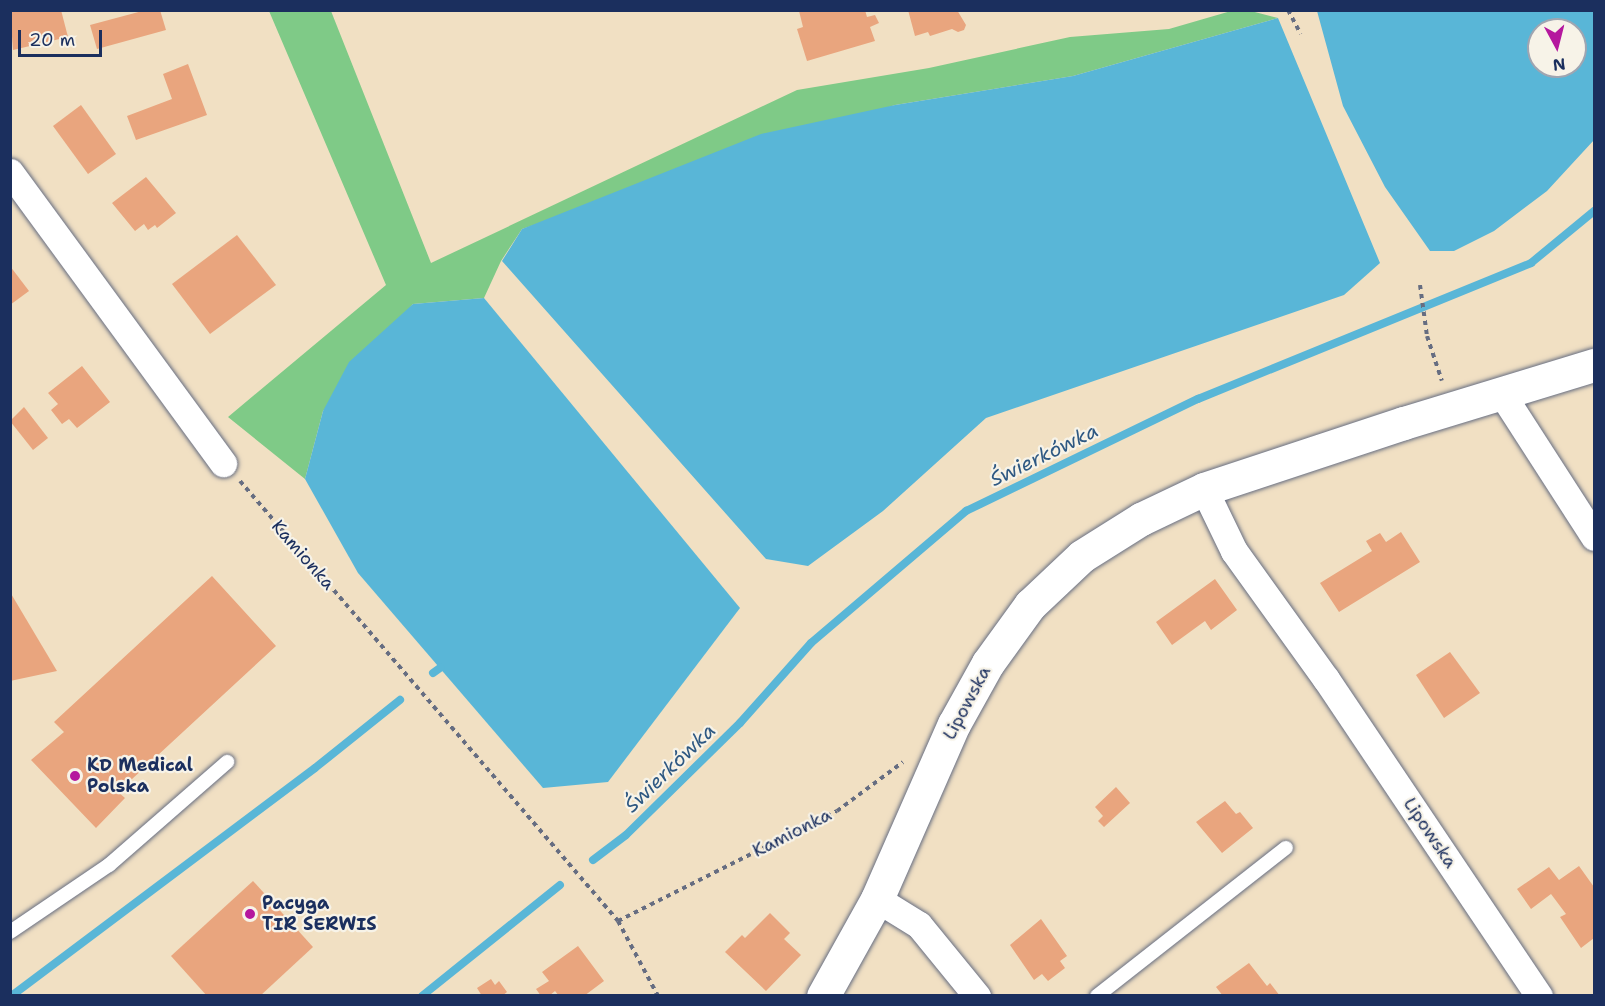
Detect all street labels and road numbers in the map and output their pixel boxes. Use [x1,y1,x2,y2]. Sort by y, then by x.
street label: Kamionka [267,516,339,594]
street label: Lipowska [939,662,995,744]
street label: Lipowska [1399,794,1461,872]
street label: Kamionka [749,804,835,862]

